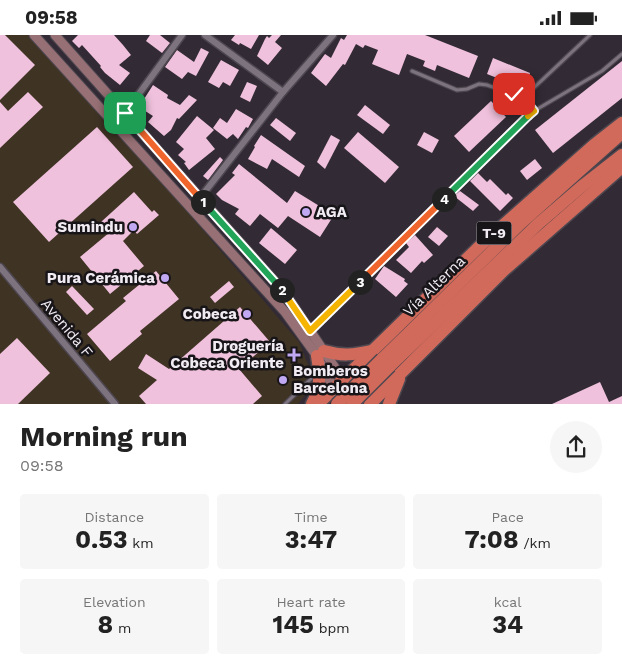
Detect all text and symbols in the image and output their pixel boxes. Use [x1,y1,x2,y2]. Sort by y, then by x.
text: 09:58 [25,6,78,29]
pin [493,73,535,115]
icon: check [500,80,528,108]
pin [104,92,146,134]
icon: arrive [111,99,139,127]
pin: 4 [432,187,456,211]
pin: 1 [190,189,216,215]
text: 4 [440,191,449,207]
text: 1 [200,194,207,210]
place label: AGA [316,203,348,221]
marker: AGA [300,206,312,218]
place label: Sumindu [58,218,123,236]
marker: Sumindu [127,221,139,233]
road number: T-9 [476,222,512,245]
street label: Vía Alterna [399,252,469,320]
place label: Pura Cerámica [47,269,155,287]
pin: 3 [348,269,372,295]
marker: Pura Cerámica [159,272,171,284]
text: 3 [356,274,365,290]
pin: 2 [270,277,294,303]
text: 2 [278,282,287,298]
street label: Avenida F [37,295,97,361]
place label: Cobeca [183,305,237,323]
marker: Cobeca [241,308,253,320]
place label: Droguería Cobeca Oriente [170,337,284,372]
marker: Droguería Cobeca Oriente [288,349,300,361]
place label: Bomberos Barcelona [293,362,368,397]
marker: Bomberos Barcelona [277,374,289,386]
text: Morning run [20,420,188,453]
button: share [550,421,602,473]
text: 09:58 [20,456,64,475]
text: Distance [85,509,144,525]
text: Time [294,509,328,525]
text: Pace [491,509,524,525]
text: 0.53 [75,525,128,554]
text: 3:47 [285,525,337,554]
text: 7:08 [465,525,519,554]
text: km [128,535,154,551]
text: /km [519,535,551,551]
text: Elevation [83,594,146,610]
text: Heart rate [276,594,346,610]
text: kcal [494,594,522,610]
text: 8 [97,610,113,639]
text: 145 [272,610,314,639]
text: 34 [492,610,523,639]
text: m [113,620,131,636]
text: bpm [314,620,350,636]

